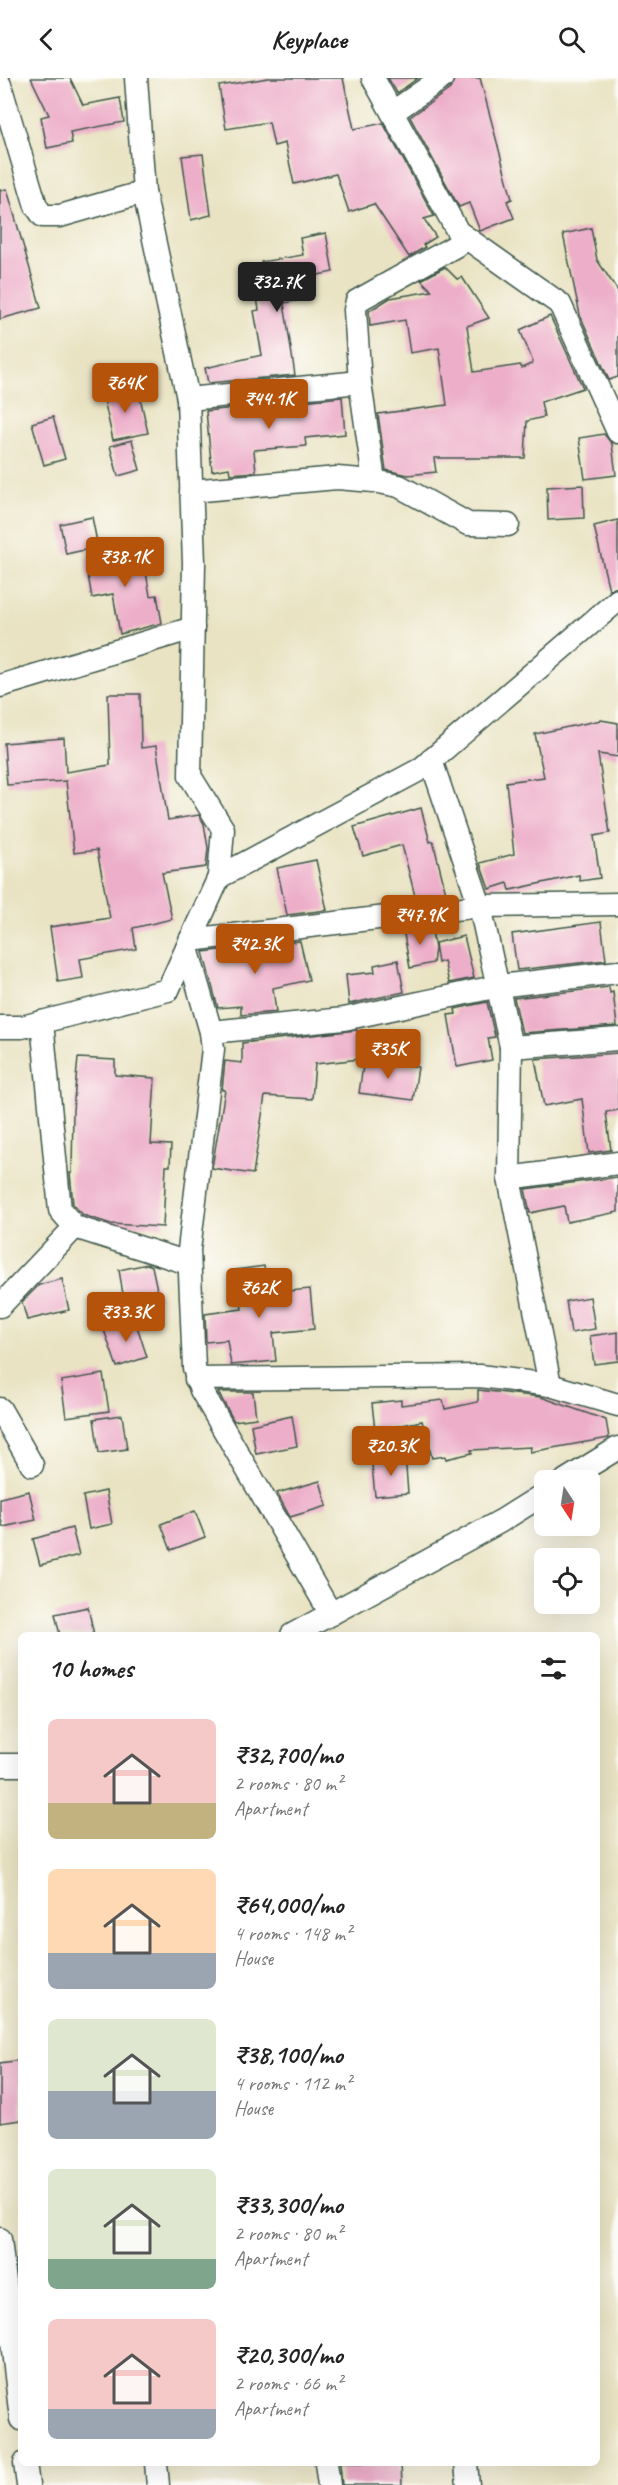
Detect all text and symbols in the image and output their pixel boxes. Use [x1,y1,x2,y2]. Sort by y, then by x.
text: Keyplace [271,22,347,56]
icon: back [30,23,63,56]
icon: search [555,23,588,56]
pin: ₹32.7K [228,262,326,313]
text: ₹32.7K [252,269,302,294]
pin: ₹64K [89,363,161,414]
text: ₹64K [106,370,144,395]
pin: ₹44.1K [220,379,318,430]
text: ₹44.1K [244,386,294,411]
pin: ₹38.1K [76,537,174,588]
text: ₹38.1K [100,544,150,569]
pin: ₹47.9K [371,895,469,946]
text: ₹47.9K [395,902,445,927]
pin: ₹42.3K [206,924,304,975]
text: ₹42.3K [230,931,280,956]
pin: ₹35K [352,1029,424,1080]
text: ₹35K [370,1036,406,1061]
pin: ₹62K [223,1268,295,1319]
text: ₹62K [240,1275,278,1300]
pin: ₹33.3K [77,1292,175,1343]
text: ₹33.3K [101,1299,151,1324]
pin: ₹20.3K [342,1426,440,1477]
text: ₹20.3K [366,1433,416,1458]
north arrow [534,1470,600,1536]
map controls [534,1470,600,1614]
button: locate [534,1548,600,1614]
text: 10 homes [48,1652,133,1685]
icon: filters [537,1652,570,1685]
text: ₹32,700/mo [234,1738,343,1771]
icon: home [96,1743,168,1815]
text: 2 rooms · 80 m² [234,1771,342,1796]
text: Apartment [234,1796,307,1821]
text: ₹64,000/mo [234,1888,343,1921]
icon: home [96,1893,168,1965]
text: 4 rooms · 148 m² [234,1921,351,1946]
text: House [234,1946,273,1971]
text: ₹38,100/mo [234,2038,343,2071]
icon: home [96,2043,168,2115]
text: 4 rooms · 112 m² [234,2071,351,2096]
text: House [234,2096,273,2121]
text: ₹33,300/mo [234,2188,343,2221]
icon: home [96,2193,168,2265]
text: 2 rooms · 80 m² [234,2221,342,2246]
text: Apartment [234,2246,307,2271]
text: ₹20,300/mo [234,2338,343,2371]
icon: home [96,2343,168,2415]
text: 2 rooms · 66 m² [234,2371,342,2396]
text: Apartment [234,2396,307,2421]

